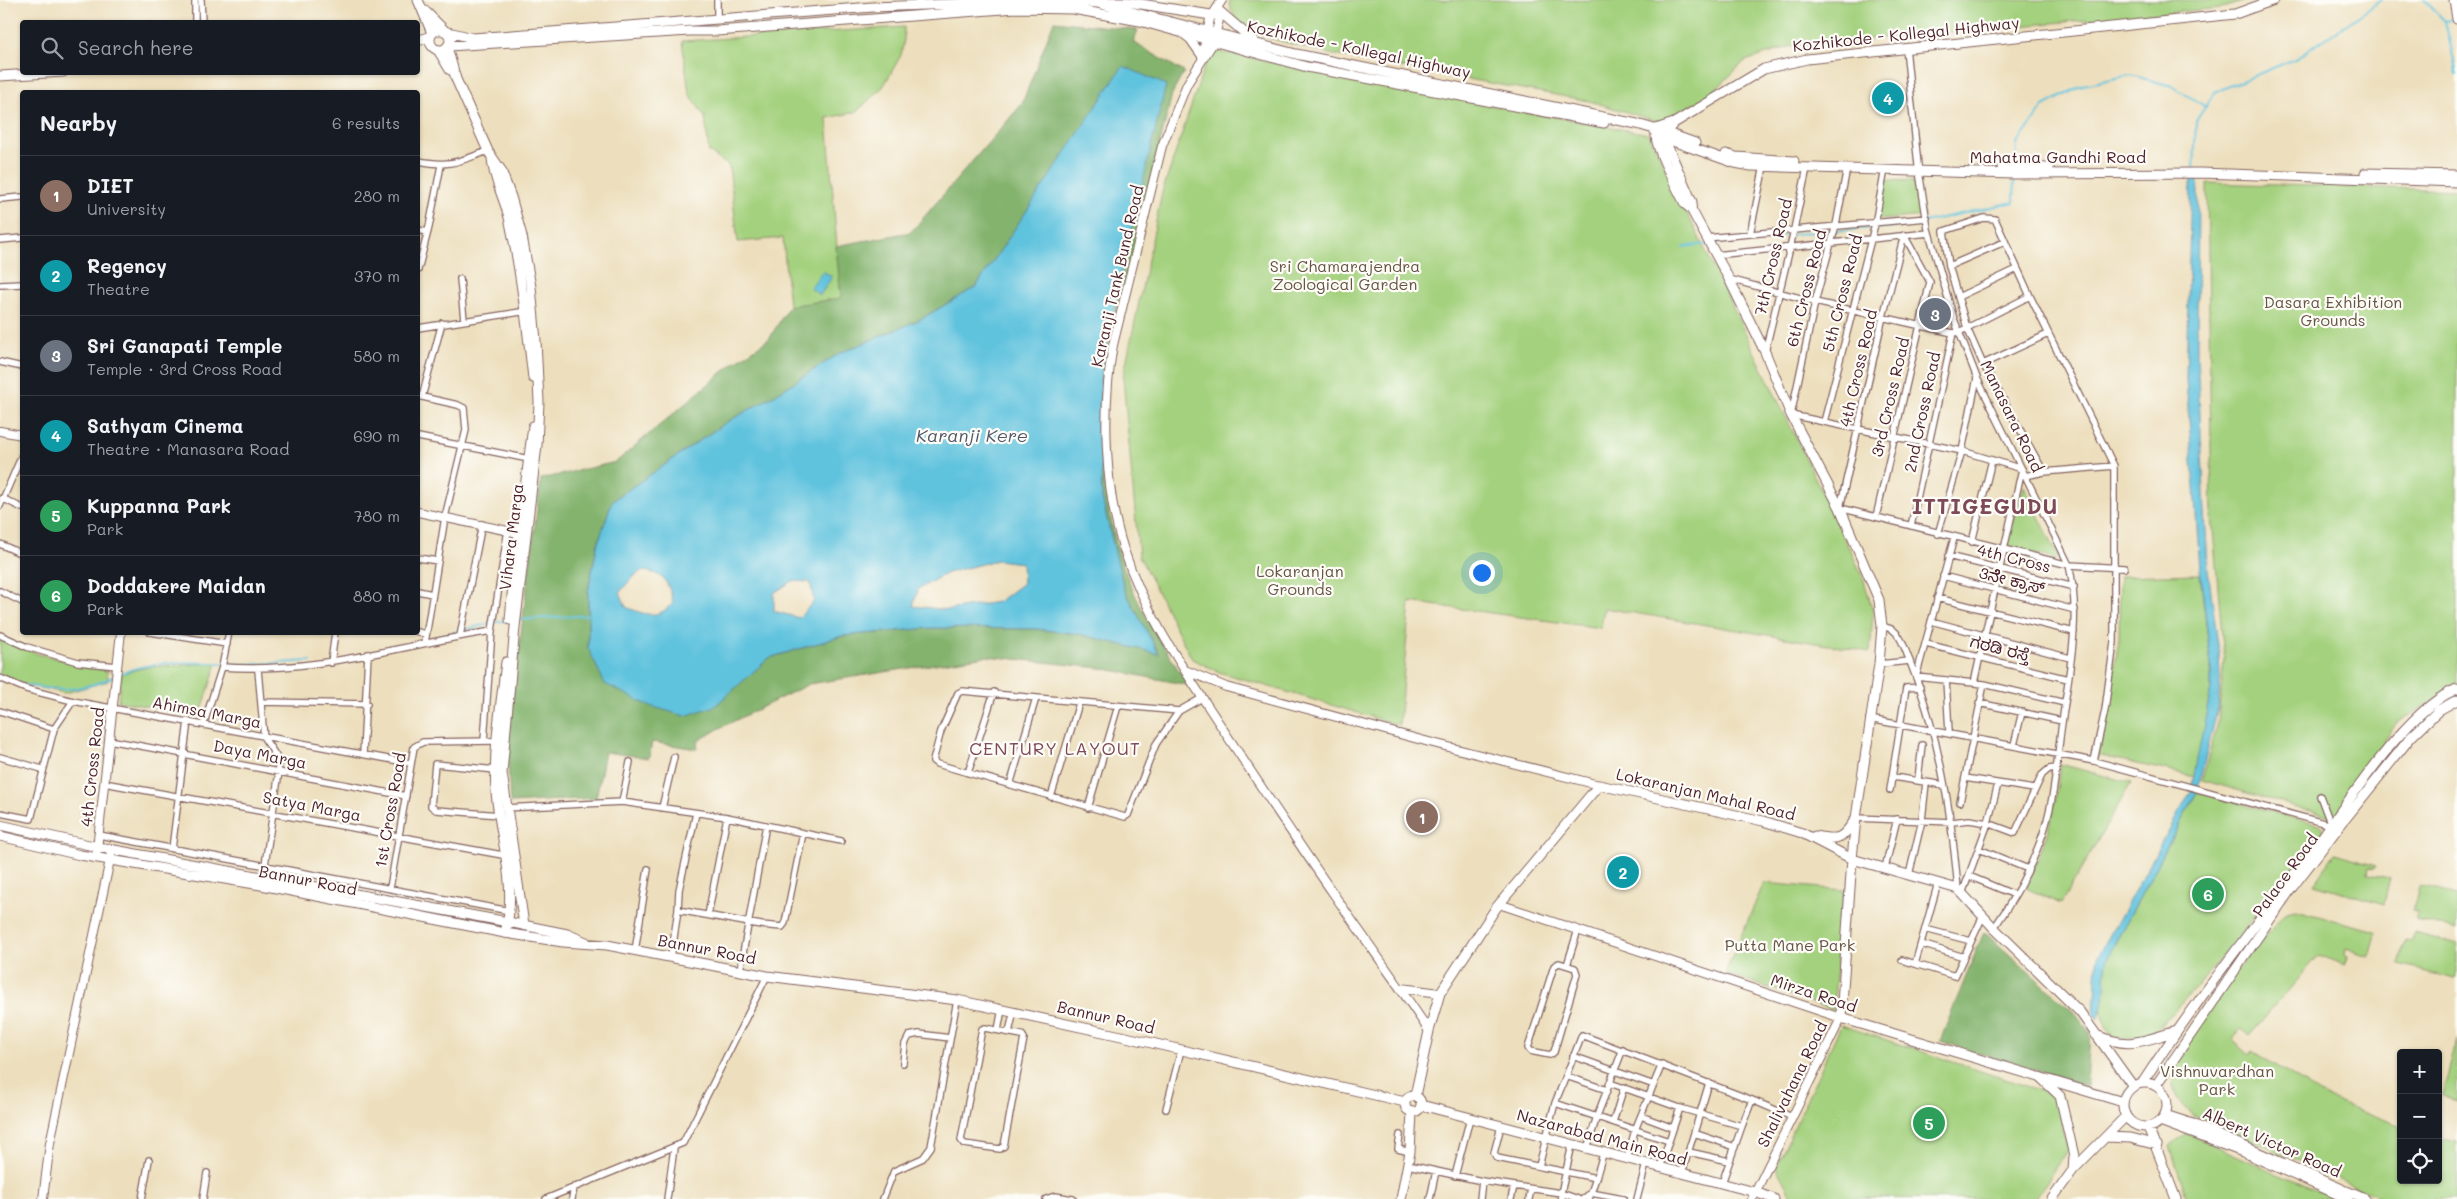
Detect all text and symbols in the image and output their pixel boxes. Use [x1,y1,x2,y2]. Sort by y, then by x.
street label: Kozhikode - Kollegal Highway [1792,11,2020,56]
street label: Kozhikode - Kollegal Highway [1245,15,1473,82]
search box [20,20,420,75]
icon: search [38,34,66,62]
text: Search here [78,35,194,60]
pin: 4 [1872,79,1904,117]
text: Nearby [40,109,117,136]
text: 6 results [332,112,400,133]
street label: Mahatma Gandhi Road [1970,146,2146,167]
text: DIET [87,173,134,198]
street label: Karanji Tank Bund Road [1085,183,1148,369]
text: 1 [52,185,60,206]
text: 280 m [354,185,400,206]
street label: 7th Cross Road [1749,196,1796,317]
text: University [87,198,166,219]
street label: 6th Cross Road [1781,227,1830,349]
street label: 5th Cross Road [1817,232,1866,354]
text: Regency [87,253,167,278]
park label: Sri Chamarajendra Zoological Garden [1270,255,1420,294]
text: 2 [52,265,60,286]
text: 370 m [354,265,400,286]
text: Theatre [87,278,150,299]
park label: Dasara Exhibition Grounds [2264,291,2402,330]
pin: 3 [1919,295,1951,333]
street label: 4th Cross Road [1834,307,1881,429]
text: Sri Ganapati Temple [87,333,282,358]
street label: 3rd Cross Road [1866,335,1913,459]
text: 3 [51,345,61,366]
text: 580 m [353,345,400,366]
street label: 2nd Cross Road [1899,350,1945,474]
street label: Manasara Road [1976,356,2049,475]
text: Temple · 3rd Cross Road [87,358,282,379]
text: Sathyam Cinema [87,413,243,438]
water label: Karanji Kere [916,423,1028,447]
text: 4 [51,425,61,446]
text: 690 m [353,425,400,446]
text: Theatre · Manasara Road [87,438,289,459]
street label: Vihara Marga [494,482,527,591]
district label: ITTIGEGUDU [1912,492,2058,519]
text: Kuppanna Park [87,493,231,518]
text: 5 [51,505,61,526]
text: 780 m [354,505,400,526]
text: Park [87,518,123,539]
street label: 4th Cross [1975,538,2053,577]
park label: Lokaranjan Grounds [1256,560,1344,599]
your location [1469,560,1495,586]
street label: 3ನೆೇ ಕ್ರಾಸ್ [1977,561,2048,599]
text: Doddakere Maidan [87,573,266,598]
text: 6 [51,585,61,606]
text: 880 m [353,585,400,606]
text: Park [87,598,123,619]
street label: ಗರಡಿ ರಸ್ತೆ [1968,630,2033,666]
street label: Ahimsa Marga [151,691,263,732]
street label: 4th Cross Road [75,706,108,828]
street label: Daya Marga [212,734,308,773]
district label: CENTURY LAYOUT [969,736,1141,760]
street label: 1st Cross Road [369,751,410,869]
street label: Lokaranjan Mahal Road [1614,763,1798,824]
street label: Satya Marga [261,786,363,825]
pin: 1 [1406,798,1438,836]
street label: Palace Road [2247,829,2322,921]
pin: 2 [1607,853,1639,891]
street label: Bannur Road [257,860,359,899]
pin: 6 [2192,875,2224,913]
street label: Bannur Road [656,929,758,968]
park label: Putta Mane Park [1725,934,1855,955]
street label: Mirza Road [1768,969,1860,1016]
street label: Bannur Road [1055,995,1157,1038]
street label: Shalivahana Road [1752,1017,1831,1150]
map controls [2397,1049,2442,1184]
button: + [2397,1049,2442,1094]
park label: Vishnuvardhan Park [2160,1060,2274,1099]
button: − [2397,1094,2442,1139]
street label: Albert Victor Road [2200,1102,2345,1182]
street label: Nazarabad Main Road [1515,1104,1690,1169]
pin: 5 [1913,1104,1945,1142]
button: locate [2397,1139,2442,1184]

